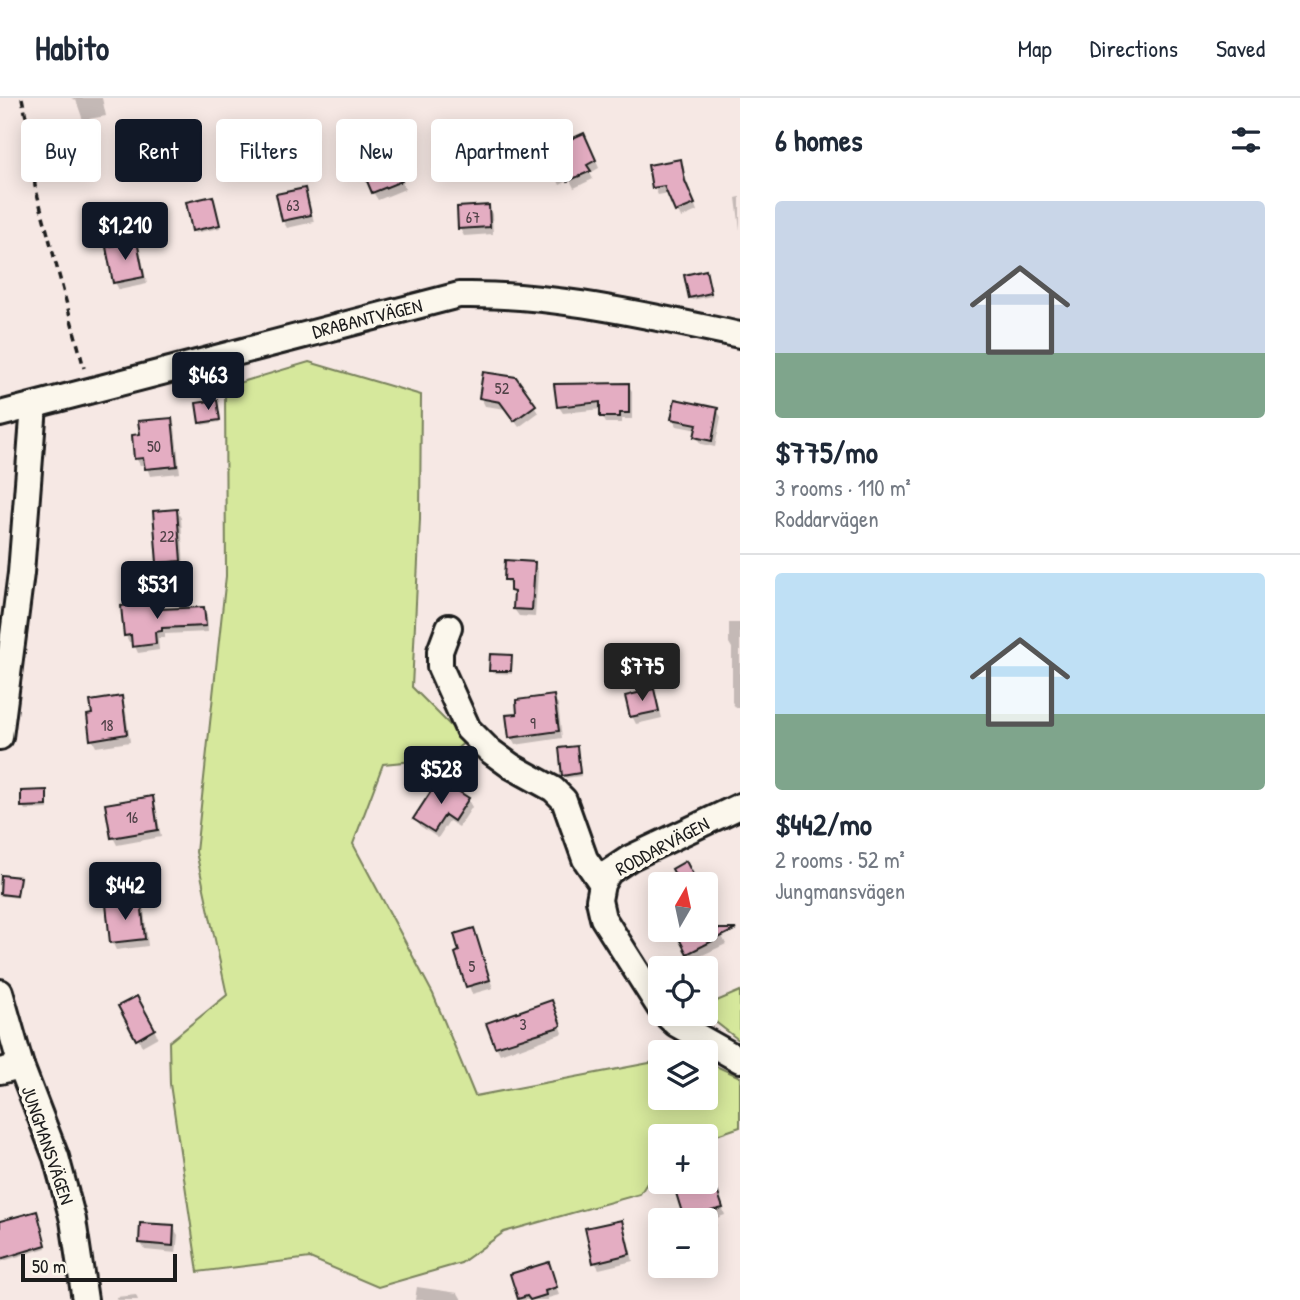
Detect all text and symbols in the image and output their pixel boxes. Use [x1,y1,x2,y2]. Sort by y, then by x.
text: Habito [35,26,109,70]
text: Map [1018,32,1052,64]
text: Directions [1090,32,1178,64]
text: Saved [1216,32,1265,64]
chip: Buy [21,119,101,182]
chip: Rent [115,119,202,182]
chip: Filters [216,119,322,182]
chip: New [336,119,417,182]
chip: Apartment [431,119,573,182]
text: 6 homes [775,120,862,160]
icon: filters [1227,121,1265,159]
house number: 63 [286,194,300,216]
pin: $1,210 [68,202,182,262]
house number: 67 [466,206,480,228]
text: $1,210 [98,209,152,240]
icon: home [957,247,1083,373]
street label: DRABANTVÄGEN [309,292,425,344]
pin: $463 [167,352,249,412]
text: $463 [188,359,228,390]
house number: 52 [495,377,510,399]
text: $775/mo [775,432,878,472]
house number: 50 [147,435,161,457]
text: 3 rooms · 110 m² [775,472,911,503]
text: Roddarvägen [775,503,879,534]
house number: 22 [160,525,175,547]
pin: $531 [116,561,198,621]
text: $531 [137,568,177,599]
icon: home [957,619,1083,745]
pin: $775 [601,644,683,703]
text: $775 [620,650,664,681]
house number: 9 [530,712,536,734]
house number: 18 [101,714,113,736]
pin: $528 [400,746,482,806]
text: $528 [420,753,462,784]
text: $442/mo [775,804,872,844]
house number: 16 [126,806,138,828]
street label: RODDARVÄGEN [611,810,713,882]
text: 2 rooms · 52 m² [775,844,905,875]
pin: $442 [84,862,166,922]
text: $442 [105,869,145,900]
north arrow [648,872,718,942]
map controls [648,872,718,1278]
text: Jungmansvägen [775,875,905,906]
house number: 5 [469,955,476,977]
button: locate [648,956,718,1026]
house number: 3 [519,1013,527,1035]
button: layers [648,1040,718,1110]
street label: JUNGMANSVÄGEN [16,1082,80,1208]
button: + [648,1124,718,1194]
button: − [648,1208,718,1278]
scale bar [21,1251,177,1283]
text: 50 m [32,1253,66,1279]

